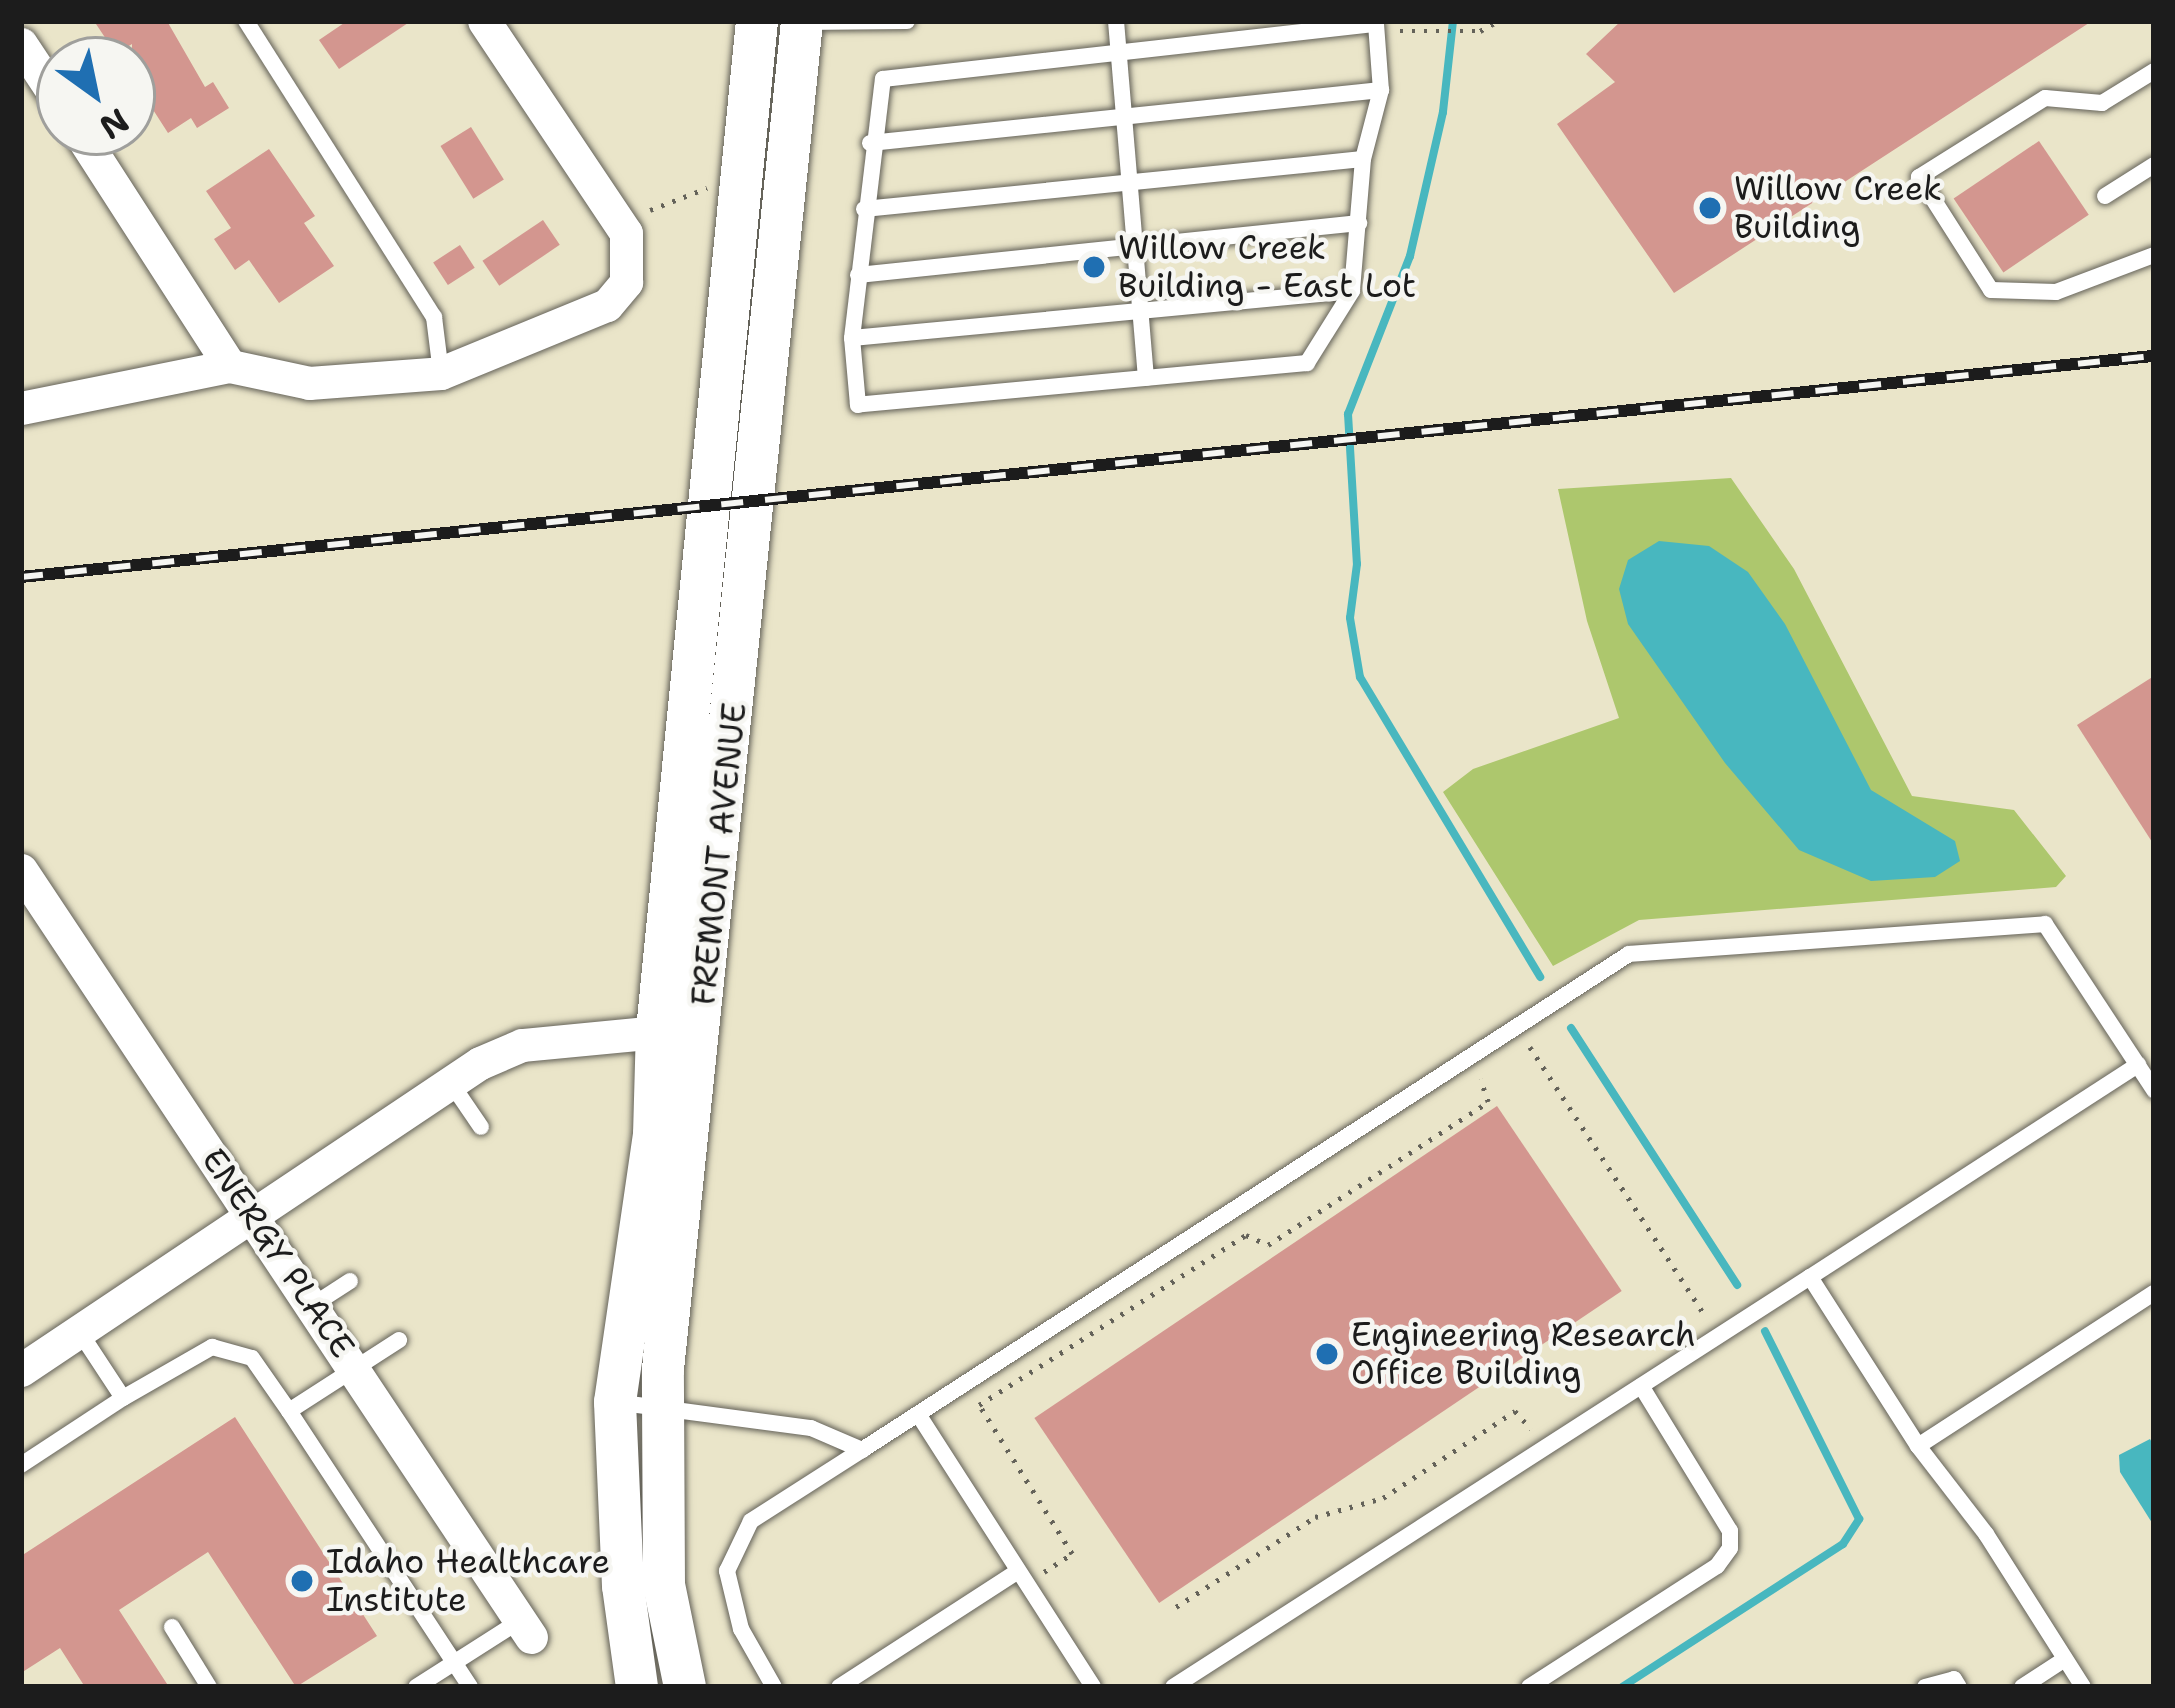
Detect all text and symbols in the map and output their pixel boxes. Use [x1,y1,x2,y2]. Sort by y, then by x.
north arrow [36,36,156,156]
text: N [91,98,137,150]
place label: Willow Creek Building [1734,169,1942,247]
marker: Willow Creek Building [1697,195,1723,221]
place label: Willow Creek Building - East Lot [1118,228,1416,306]
marker: Willow Creek Building - East Lot [1081,254,1107,280]
street label: FREMONT AVENUE [683,700,755,1008]
street label: ENERGY PLACE [193,1141,363,1365]
place label: Engineering Research Office Building [1351,1315,1696,1393]
marker: Engineering Research Office Building [1314,1341,1340,1367]
place label: Idaho Healthcare Institute [326,1542,610,1620]
marker: Idaho Healthcare Institute [289,1568,315,1594]

